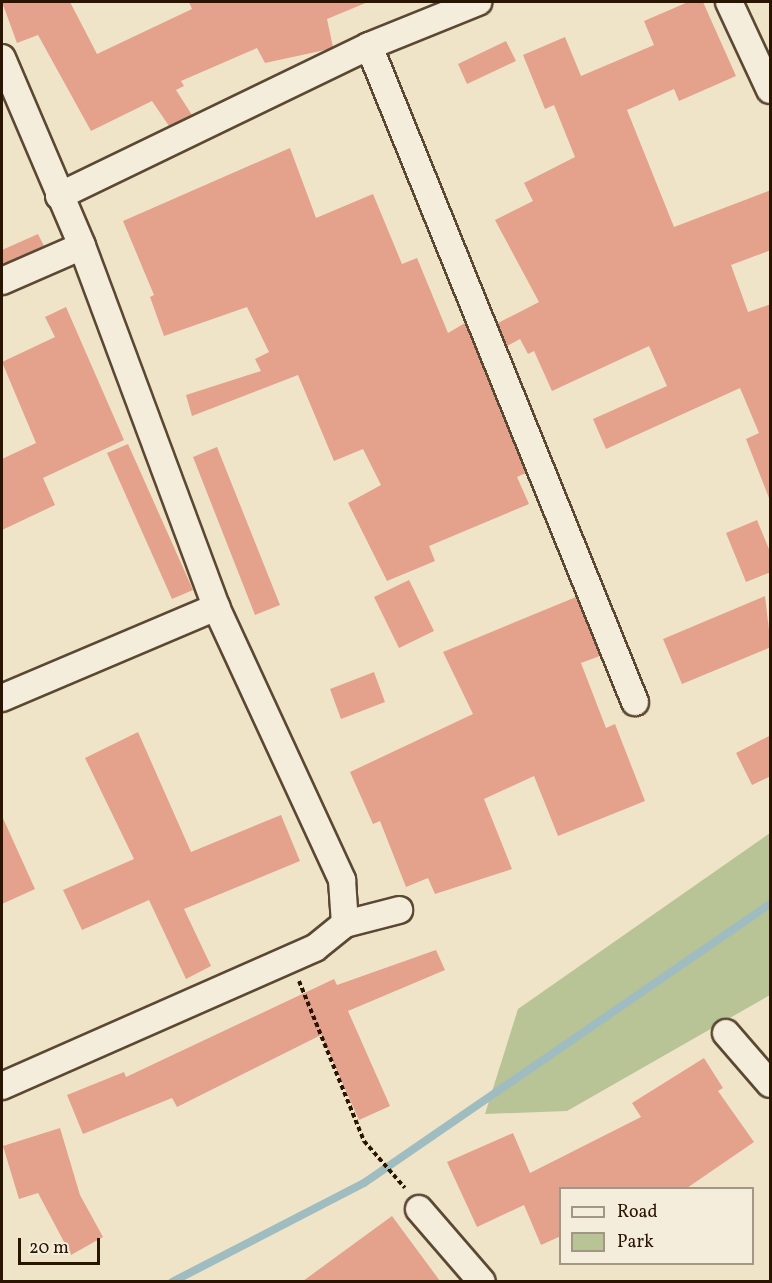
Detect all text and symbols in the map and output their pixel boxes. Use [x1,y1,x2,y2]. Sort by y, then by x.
legend [559,1187,754,1265]
text: Road [617,1200,658,1225]
scale bar [21,1226,104,1264]
text: Park [617,1230,654,1255]
text: 20 m [29,1236,69,1261]

